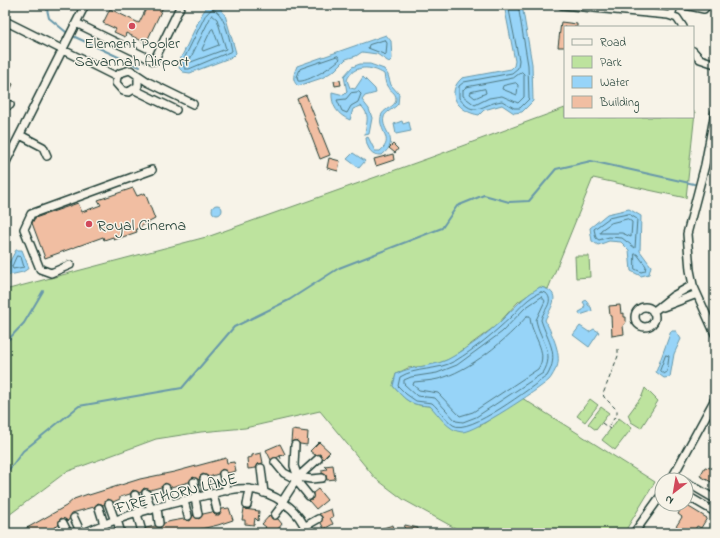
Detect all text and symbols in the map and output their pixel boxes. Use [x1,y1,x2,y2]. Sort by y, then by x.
marker: Element Pooler Savannah Airport [127,21,137,31]
legend [564,26,694,118]
place label: Element Pooler Savannah Airport [75,32,190,74]
text: Road [600,34,626,52]
text: Park [600,54,622,72]
text: Water [600,74,629,92]
text: Building [599,94,639,113]
place label: Royal Cinema [97,214,186,238]
marker: Royal Cinema [84,219,94,229]
street label: FIRE THORN LANE [112,467,240,521]
north arrow [654,472,694,512]
text: N [662,491,677,508]

